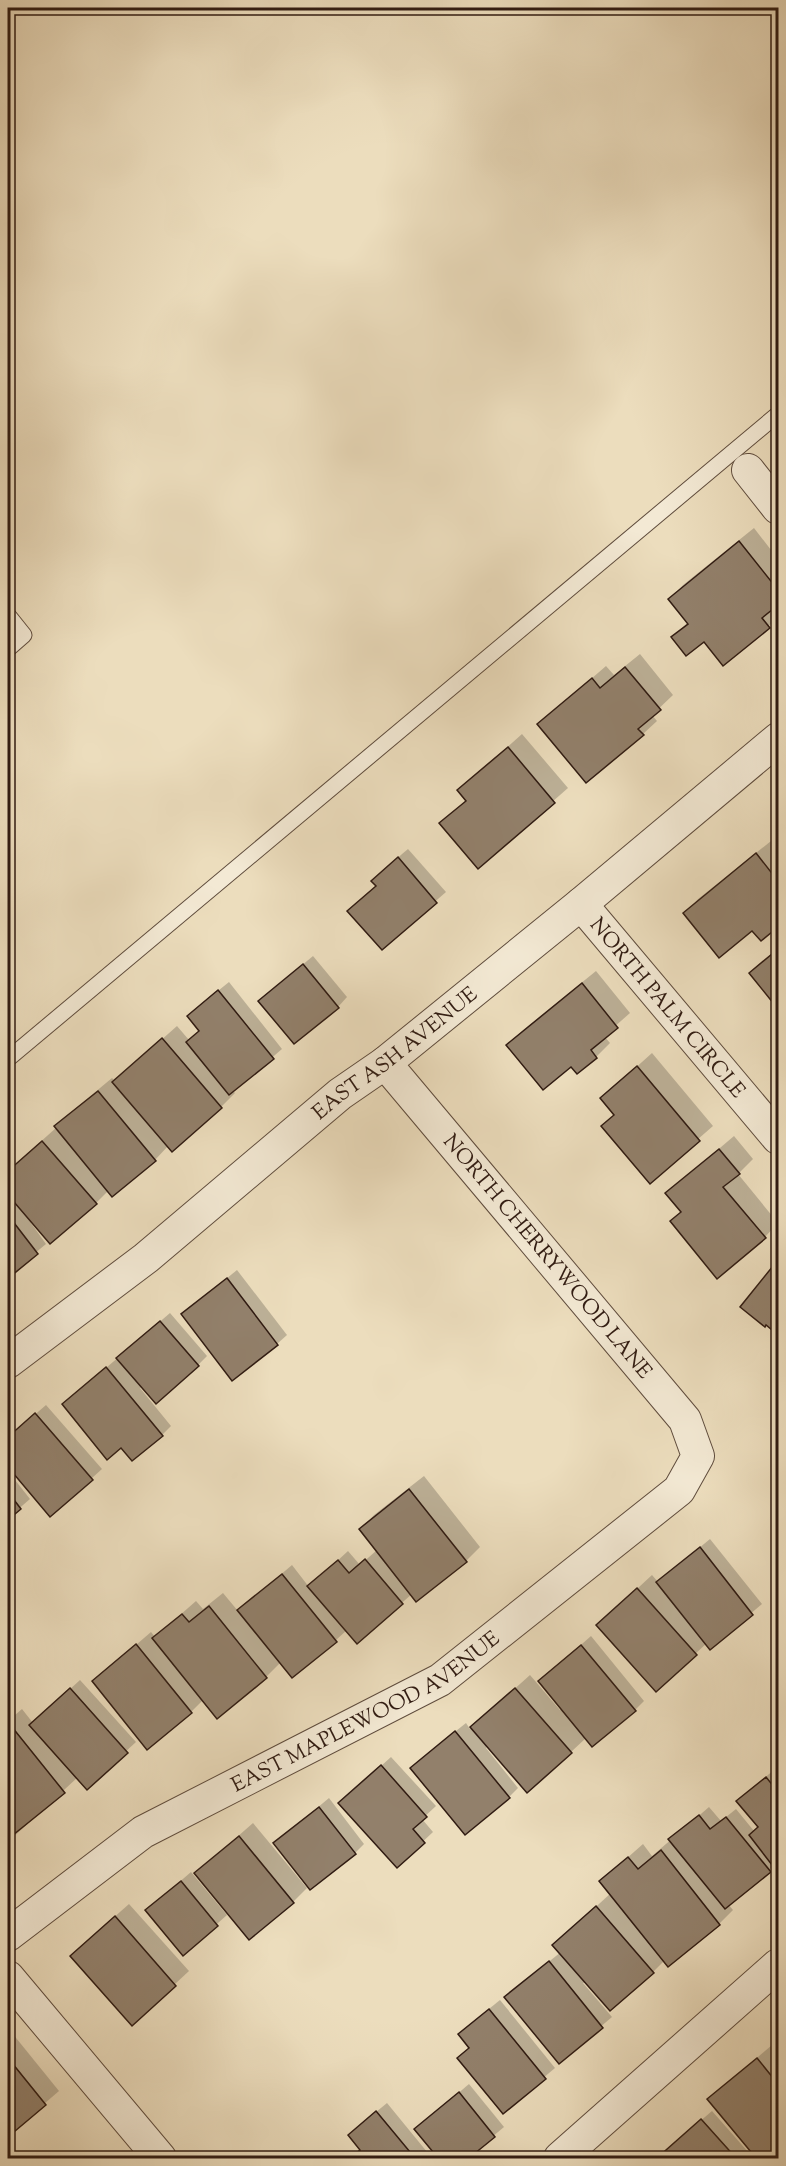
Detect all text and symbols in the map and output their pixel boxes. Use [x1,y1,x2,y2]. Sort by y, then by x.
street label: NORTH PALM CIRCLE [582,912,751,1106]
street label: EAST ASH AVENUE [307,981,485,1128]
street label: NORTH CHERRYWOOD LANE [435,1128,658,1386]
street label: EAST MAPLEWOOD AVENUE [227,1625,507,1801]

